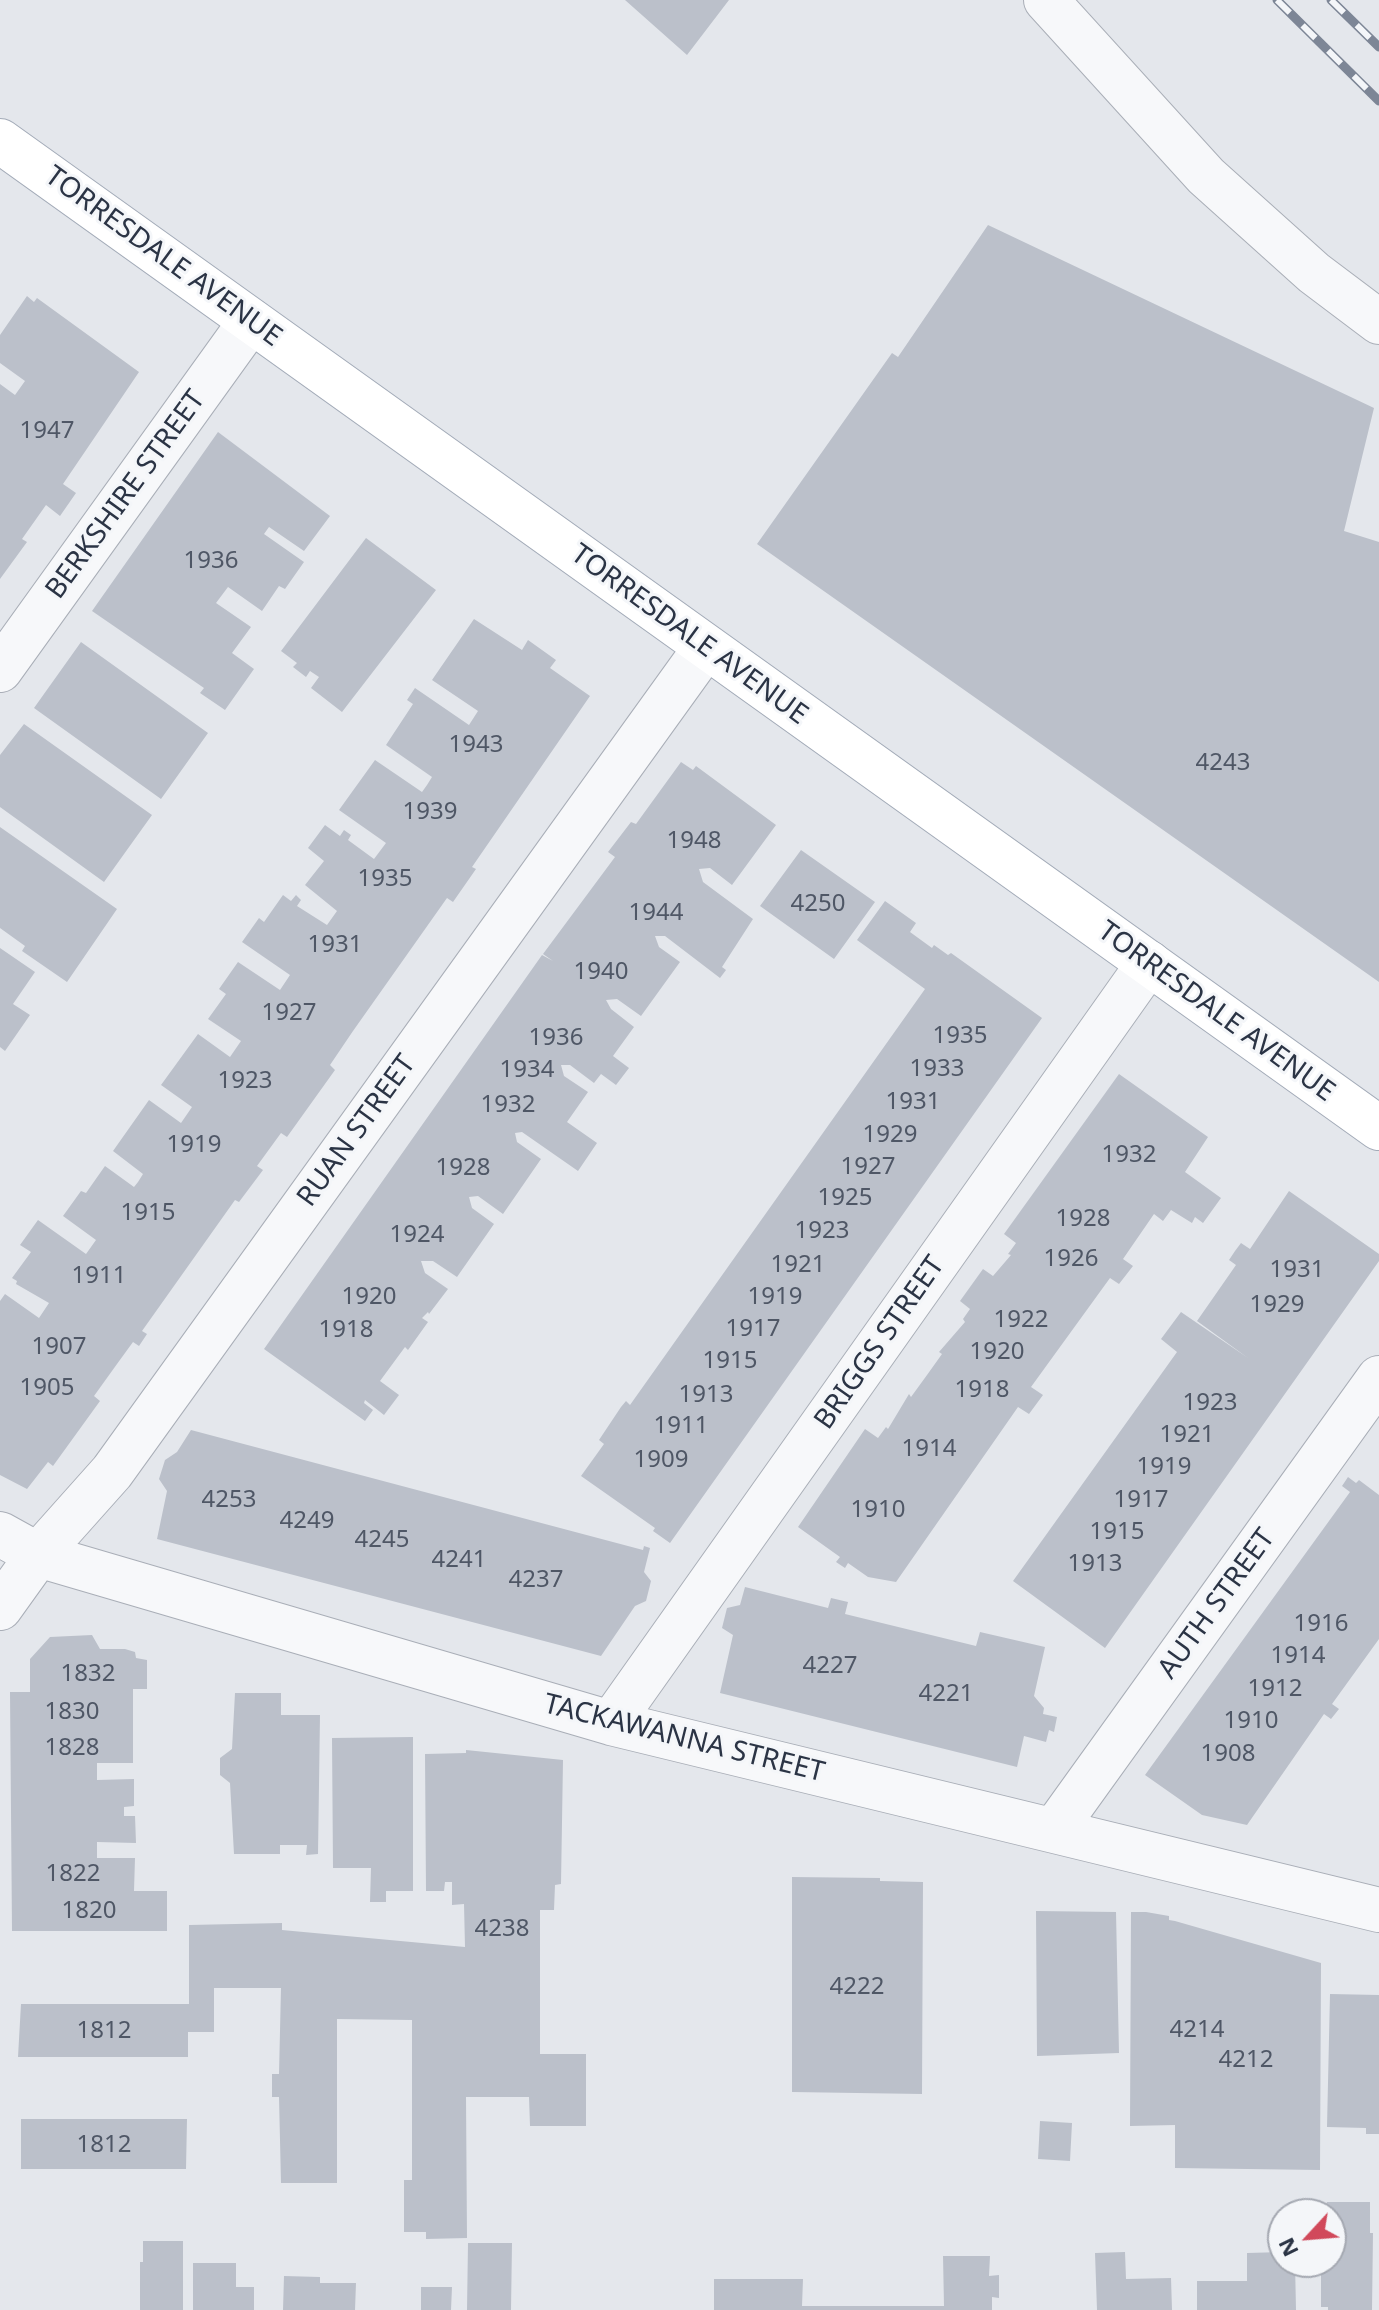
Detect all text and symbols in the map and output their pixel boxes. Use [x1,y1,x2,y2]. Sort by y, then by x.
street label: TORRESDALE AVENUE [38,160,288,354]
street label: BERKSHIRE STREET [39,384,213,606]
house number: 1947 [20,417,74,445]
street label: TORRESDALE AVENUE [564,538,814,732]
house number: 1936 [184,547,238,575]
house number: 1943 [449,731,503,759]
house number: 4243 [1196,749,1250,777]
house number: 1939 [403,798,457,826]
house number: 1948 [667,827,721,855]
house number: 1935 [358,865,412,893]
house number: 4250 [791,890,845,918]
house number: 1944 [629,899,683,927]
street label: TORRESDALE AVENUE [1091,915,1341,1109]
house number: 1931 [308,931,362,959]
house number: 1940 [574,958,628,986]
house number: 1927 [262,999,316,1027]
house number: 1935 [933,1022,987,1050]
house number: 1936 [529,1024,583,1052]
street label: RUAN STREET [291,1049,423,1213]
house number: 1933 [910,1055,964,1083]
house number: 1934 [500,1056,554,1084]
house number: 1923 [218,1067,272,1095]
house number: 1931 [886,1088,940,1116]
house number: 1932 [481,1091,535,1119]
house number: 1929 [863,1121,917,1149]
house number: 1919 [167,1131,221,1159]
house number: 1932 [1102,1141,1156,1169]
house number: 1927 [841,1153,895,1181]
house number: 1928 [436,1154,490,1182]
house number: 1925 [818,1184,872,1212]
house number: 1915 [121,1199,175,1227]
house number: 1928 [1056,1205,1110,1233]
house number: 1923 [795,1217,849,1245]
house number: 1924 [390,1221,444,1249]
house number: 1926 [1044,1245,1098,1273]
street label: BRIGGS STREET [808,1250,952,1436]
house number: 1921 [771,1251,825,1279]
house number: 1931 [1270,1256,1324,1284]
house number: 1911 [72,1262,126,1290]
house number: 1920 [342,1283,396,1311]
house number: 1919 [748,1283,802,1311]
house number: 1929 [1250,1291,1304,1319]
house number: 1922 [994,1306,1048,1334]
house number: 1917 [726,1315,780,1343]
house number: 1918 [319,1316,373,1344]
house number: 1907 [32,1333,86,1361]
house number: 1920 [970,1338,1024,1366]
house number: 1915 [703,1347,757,1375]
house number: 1905 [20,1374,74,1402]
house number: 1918 [955,1376,1009,1404]
house number: 1913 [679,1381,733,1409]
house number: 1923 [1183,1389,1237,1417]
house number: 1911 [654,1412,708,1440]
house number: 1921 [1160,1421,1214,1449]
house number: 1914 [902,1435,956,1463]
house number: 1909 [634,1446,688,1474]
house number: 1919 [1137,1453,1191,1481]
house number: 4253 [202,1486,256,1514]
house number: 1917 [1114,1486,1168,1514]
house number: 1910 [851,1496,905,1524]
house number: 4249 [280,1507,334,1535]
house number: 1915 [1090,1518,1144,1546]
street label: AUTH STREET [1151,1523,1283,1685]
house number: 4245 [355,1526,409,1554]
house number: 4241 [432,1546,486,1574]
house number: 1913 [1068,1550,1122,1578]
house number: 4237 [509,1566,563,1594]
house number: 1916 [1294,1610,1348,1638]
house number: 1914 [1271,1642,1325,1670]
house number: 4227 [803,1652,857,1680]
house number: 1832 [61,1660,115,1688]
house number: 1912 [1248,1675,1302,1703]
house number: 4221 [919,1680,973,1708]
street label: TACKAWANNA STREET [540,1688,828,1790]
house number: 1830 [45,1698,99,1726]
house number: 1910 [1224,1707,1278,1735]
house number: 1828 [45,1734,99,1762]
house number: 1908 [1201,1740,1255,1768]
house number: 1822 [46,1860,100,1888]
house number: 1820 [62,1897,116,1925]
house number: 4238 [475,1915,529,1943]
house number: 4222 [830,1973,884,2001]
house number: 4214 [1170,2016,1224,2044]
house number: 1812 [77,2017,131,2045]
house number: 4212 [1219,2046,1273,2074]
house number: 1812 [77,2131,131,2159]
north arrow [1267,2198,1347,2278]
text: N [1270,2233,1305,2262]

